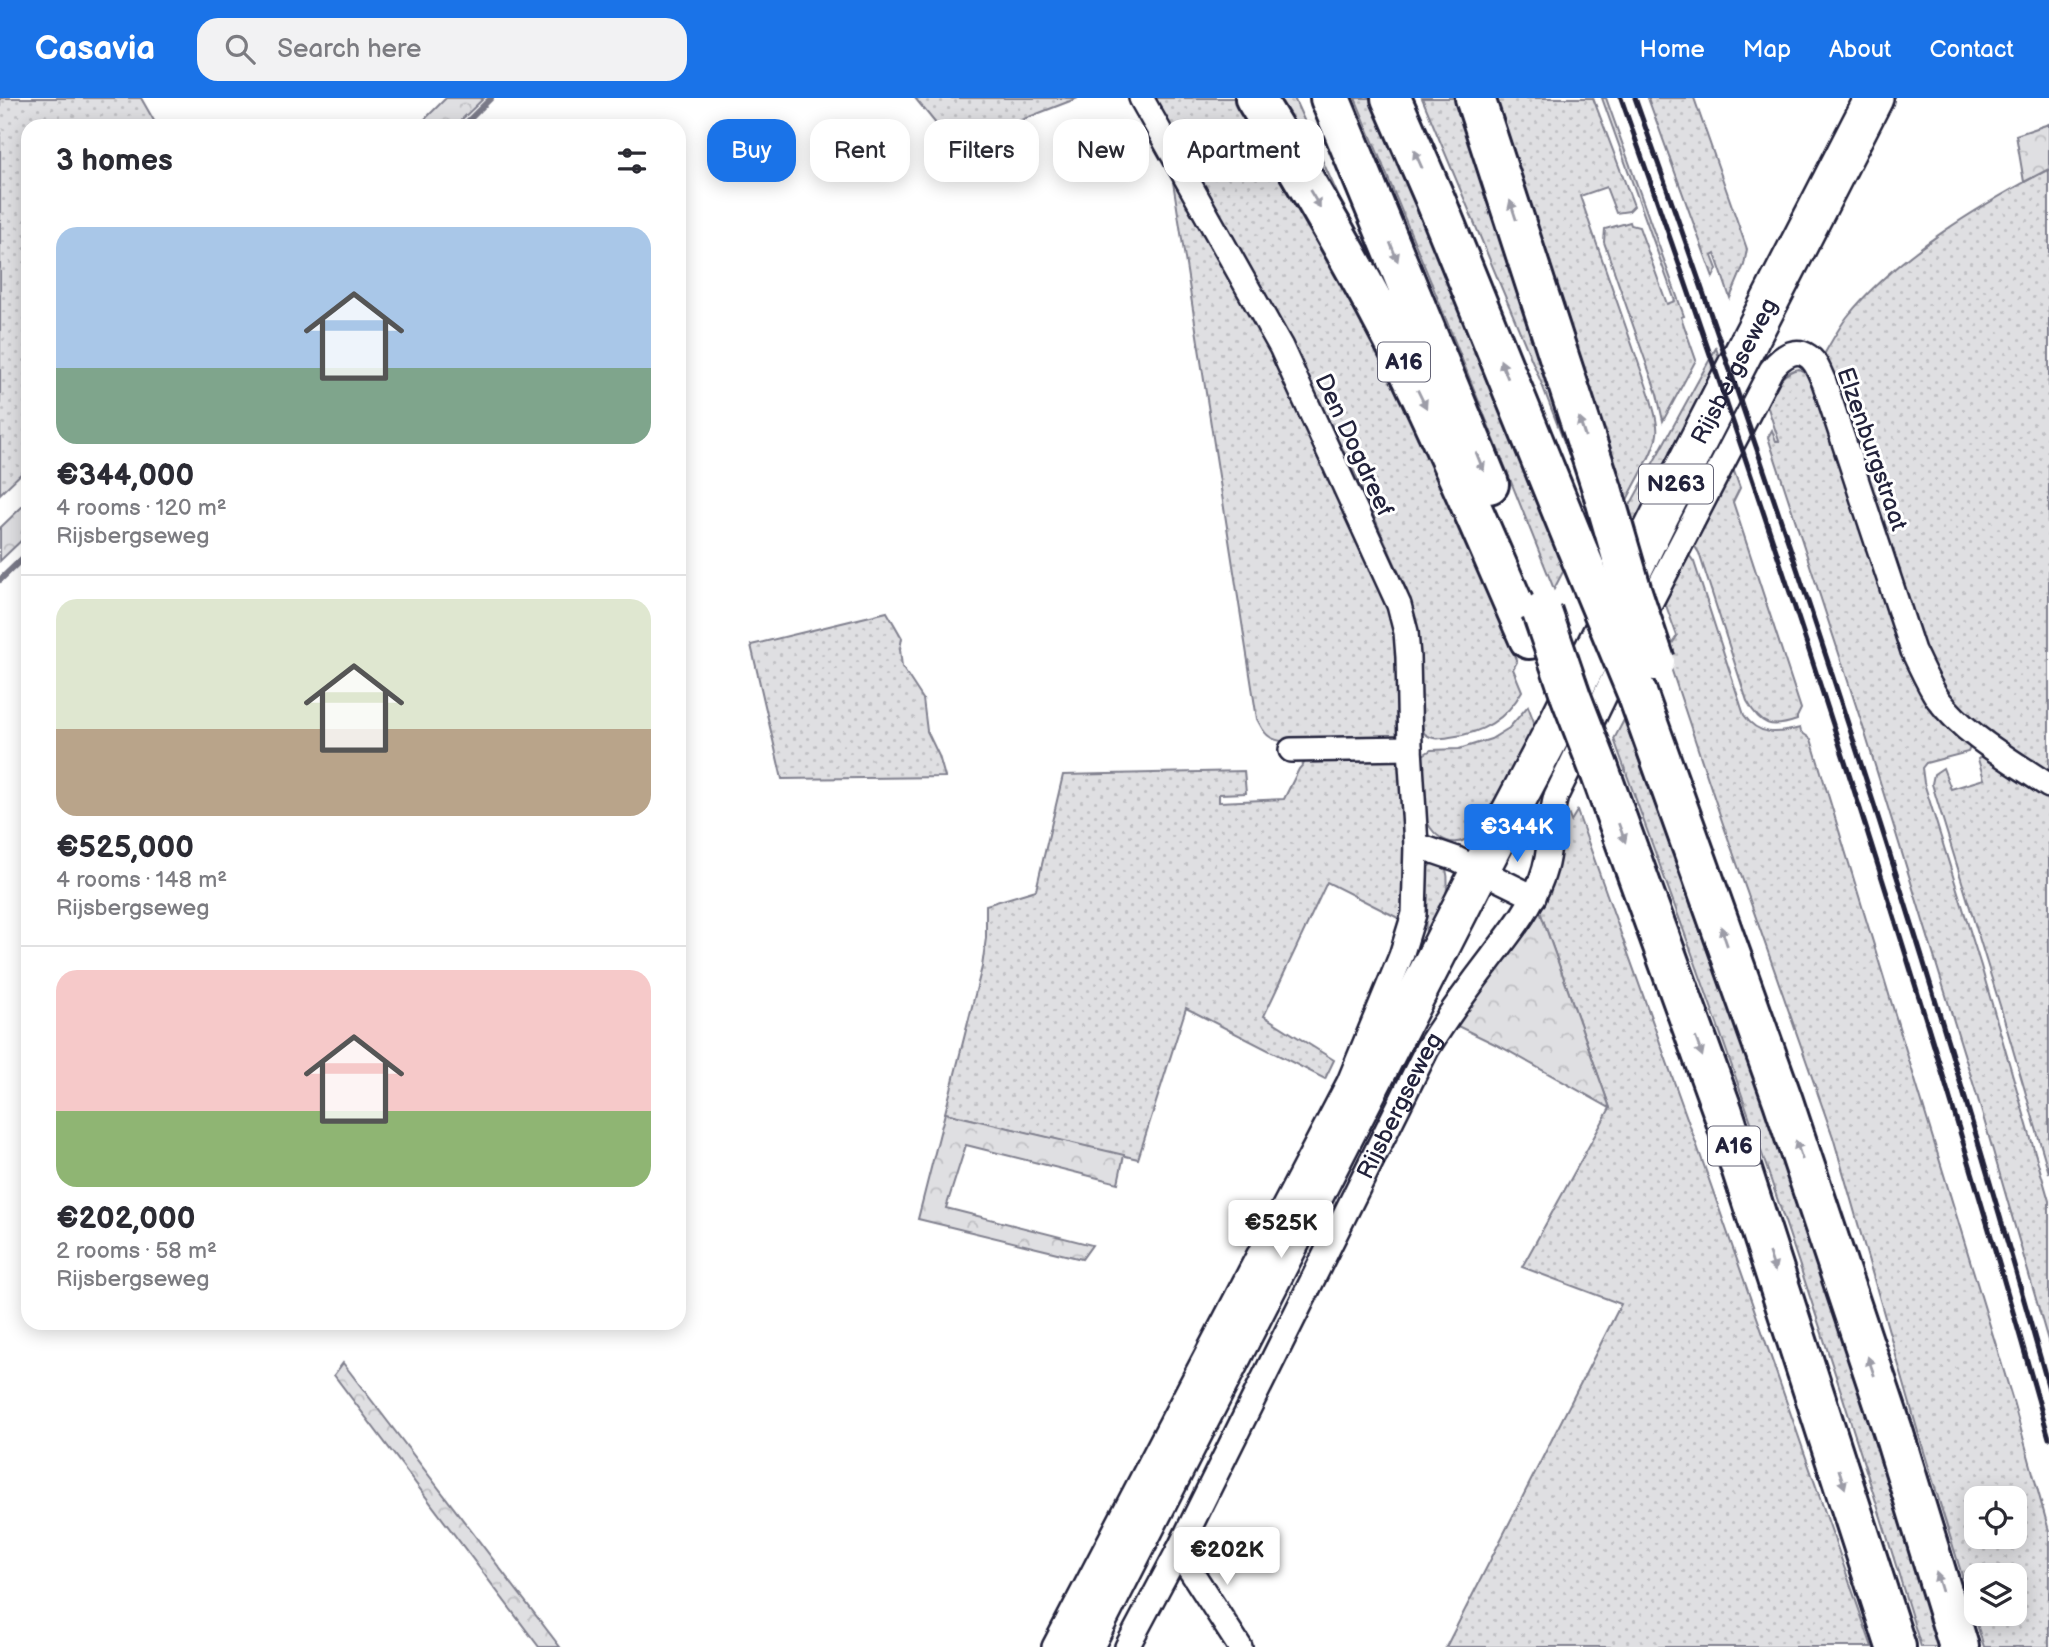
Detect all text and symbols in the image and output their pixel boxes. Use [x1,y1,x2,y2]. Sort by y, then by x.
search box [197,18,687,81]
text: Casavia [35,29,155,69]
icon: search [221,30,259,68]
text: Search here [277,34,421,65]
text: Home [1640,35,1705,64]
text: Map [1743,35,1791,64]
text: About [1829,35,1891,64]
text: Contact [1929,35,2014,64]
chip: Buy [707,119,796,182]
chip: Rent [810,119,910,182]
chip: Filters [924,119,1039,182]
chip: New [1053,119,1149,182]
chip: Apartment [1163,119,1324,182]
icon: filters [613,142,651,180]
text: 3 homes [56,143,173,179]
one-way arrow [1412,148,1423,169]
one-way arrow [1309,189,1321,208]
one-way arrow [1507,200,1517,221]
one-way arrow [1388,241,1399,262]
icon: home [291,273,417,399]
street label: Rijsbergseweg [1684,293,1783,449]
road number: A16 [1378,342,1430,382]
one-way arrow [1499,358,1510,379]
street label: Elzenburgstraat [1830,363,1914,535]
street label: Den Dogdreef [1308,369,1400,521]
one-way arrow [1417,389,1428,409]
one-way arrow [1577,416,1587,437]
one-way arrow [1475,452,1486,473]
text: €344,000 [56,458,194,494]
road number: N263 [1639,464,1713,504]
text: 4 rooms · 120 m² [56,494,227,522]
text: Rijsbergseweg [56,522,210,550]
icon: home [291,645,417,771]
pin: €344K [1468,804,1566,864]
text: €344K [1480,813,1554,841]
one-way arrow [1617,822,1628,843]
text: €525,000 [56,830,194,866]
text: 4 rooms · 148 m² [56,866,227,894]
text: Rijsbergseweg [56,894,210,922]
one-way arrow [1718,925,1729,946]
icon: home [291,1016,417,1142]
street label: Rijsbergseweg [1350,1027,1448,1184]
one-way arrow [1694,1036,1705,1057]
road number: A16 [1708,1126,1760,1166]
one-way arrow [1793,1140,1804,1161]
pin: €525K [1232,1200,1330,1260]
text: €202,000 [56,1201,195,1237]
text: €525K [1244,1209,1318,1237]
text: 2 rooms · 58 m² [56,1237,217,1265]
one-way arrow [1767,1252,1777,1273]
text: Rijsbergseweg [56,1265,210,1293]
one-way arrow [1866,1356,1876,1377]
one-way arrow [1837,1468,1848,1489]
map controls [1964,1486,2027,1626]
button: locate [1964,1486,2027,1549]
pin: €202K [1178,1528,1276,1587]
text: €202K [1190,1536,1264,1564]
button: layers [1964,1563,2027,1626]
one-way arrow [1934,1571,1944,1592]

